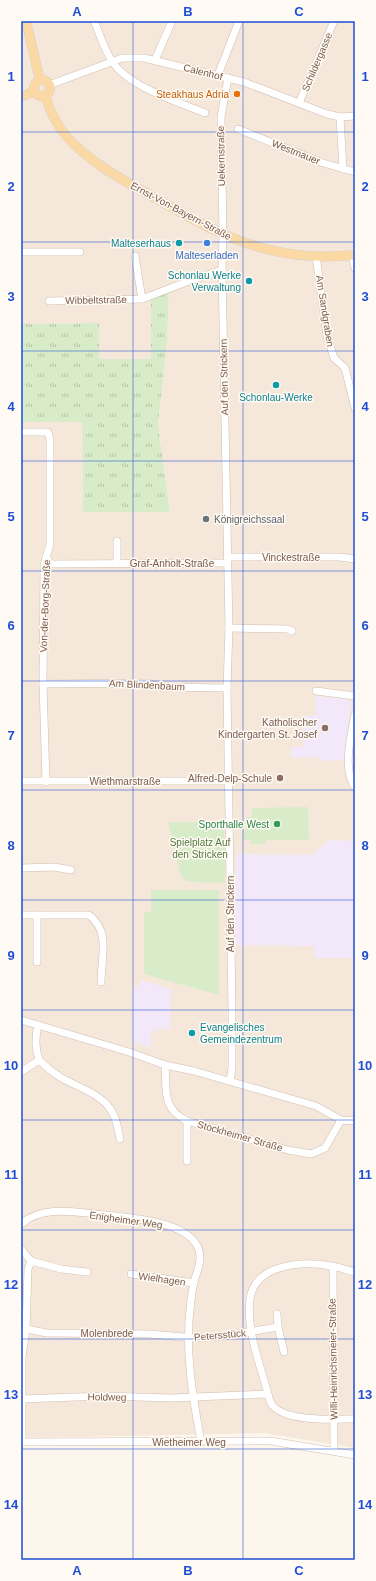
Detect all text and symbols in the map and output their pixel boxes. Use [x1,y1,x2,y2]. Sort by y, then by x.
text: A [72,4,82,19]
text: B [183,4,193,19]
text: C [294,4,304,19]
street label: Schildergasse [300,31,335,93]
street label: Calenhof [182,62,224,82]
text: 1 [7,69,15,84]
text: 1 [361,69,369,84]
place label: Steakhaus Adria [156,89,229,100]
marker: Steakhaus Adria [232,89,242,99]
street label: Uekernstraße [215,125,227,186]
street label: Westmauer [270,137,322,167]
text: 2 [7,179,15,194]
text: 2 [361,179,369,194]
street label: Ernst-Von-Bayern-Straße [129,180,234,242]
place label: Malteserhaus [111,238,171,249]
marker: Malteserhaus [174,238,184,248]
marker: Malteserladen [202,238,212,248]
place label: Malteserladen [176,250,238,261]
place label: Schonlau Werke Verwaltung [168,270,241,293]
street label: Am Sandgraben [314,274,336,348]
marker: Schonlau Werke Verwaltung [244,276,254,286]
text: 3 [7,289,15,304]
text: 3 [361,289,369,304]
street label: Wibbeltstraße [65,294,127,306]
street label: Auf den Strickern [218,339,230,415]
marker: Schonlau-Werke [271,380,281,390]
place label: Schonlau-Werke [239,392,313,403]
text: 4 [7,399,15,414]
text: 4 [361,399,369,414]
text: 5 [7,509,15,524]
text: 5 [361,509,369,524]
marker: Königreichssaal [201,514,211,524]
place label: Königreichssaal [214,514,285,525]
street label: Vinckestraße [262,552,321,563]
street label: Graf-Anholt-Straße [130,558,215,569]
street label: Von-der-Borg-Straße [38,559,52,653]
text: 6 [7,618,15,633]
text: 6 [361,618,369,633]
street label: Am Blindenbaum [109,678,185,692]
place label: Katholischer Kindergarten St. Josef [218,717,318,740]
marker: Katholischer Kindergarten St. Josef [320,723,330,733]
text: 7 [7,728,15,743]
text: 7 [361,728,369,743]
place label: Alfred-Delp-Schule [188,773,272,784]
marker: Alfred-Delp-Schule [275,773,285,783]
street label: Wiethmarstraße [89,776,161,787]
place label: Sporthalle West [199,819,269,830]
marker: Sporthalle West [272,819,282,829]
park label: Spielplatz Auf den Stricken [170,837,231,860]
text: 8 [7,838,15,853]
text: 8 [361,838,369,853]
street label: Auf den Strickern [225,876,236,952]
text: 9 [7,948,15,963]
text: 9 [361,948,369,963]
place label: Evangelisches Gemeindezentrum [200,1022,282,1045]
marker: Evangelisches Gemeindezentrum [187,1028,197,1038]
text: 10 [4,1058,18,1073]
text: 10 [358,1058,372,1073]
street label: Stockheimer Straße [196,1119,284,1154]
text: 11 [4,1167,18,1182]
text: 11 [358,1167,372,1182]
street label: Enigheimer Weg [89,1209,163,1231]
street label: Wielhagen [138,1270,186,1288]
text: 12 [4,1277,18,1292]
text: 12 [358,1277,372,1292]
street label: Willi-Heinrichsmeier-Straße [326,1298,340,1420]
street label: Petersstück [193,1327,247,1343]
street label: Molenbrede [81,1328,134,1339]
text: 13 [4,1387,18,1402]
text: 13 [358,1387,372,1402]
street label: Holdweg [87,1391,127,1403]
street label: Wietheimer Weg [152,1437,226,1448]
text: 14 [4,1497,19,1512]
text: 14 [358,1497,373,1512]
text: A [72,1563,82,1578]
text: B [183,1563,193,1578]
text: C [294,1563,304,1578]

